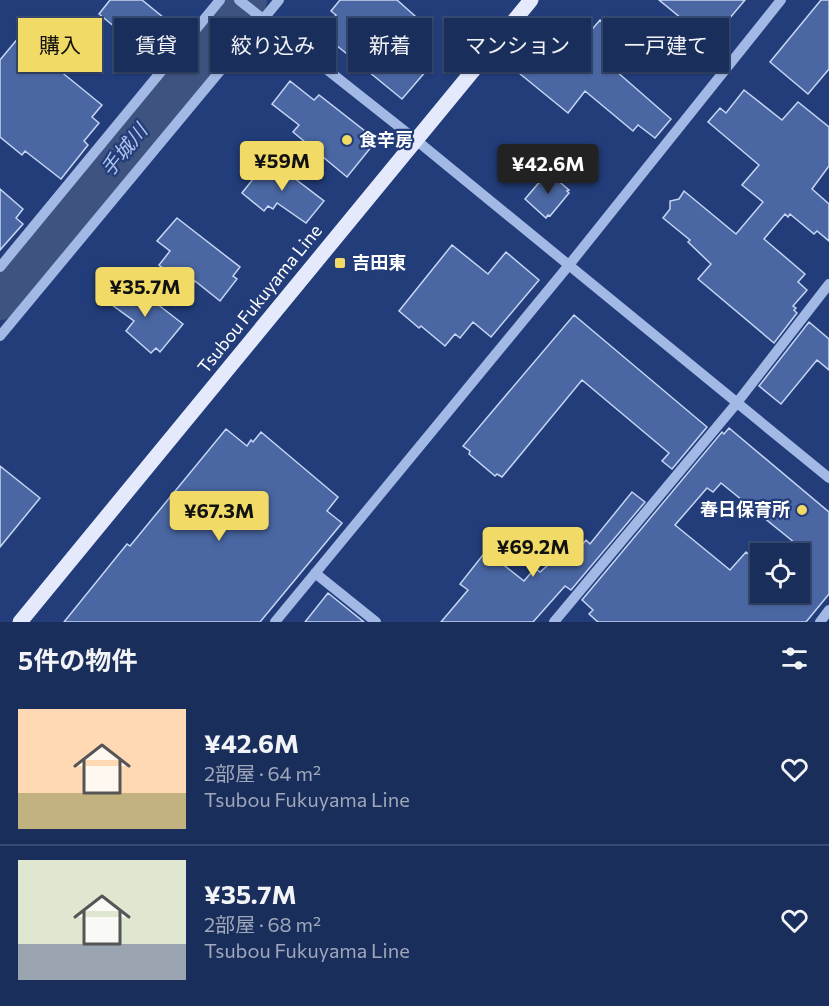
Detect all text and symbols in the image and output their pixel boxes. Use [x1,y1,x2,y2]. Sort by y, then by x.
chip: 購入 [18,18,102,72]
chip: 賃貸 [114,18,198,72]
chip: 絞り込み [210,18,336,72]
chip: 新着 [348,18,432,72]
chip: マンション [444,18,591,72]
chip: 一戸建て [603,18,729,72]
water label: 手城川 [95,117,153,180]
place label: 食辛房 [359,128,413,150]
marker: 食辛房 [340,133,354,147]
pin: ¥59M [246,141,318,192]
pin: ¥42.6M [499,144,597,195]
text: ¥59M [254,148,310,172]
text: ¥42.6M [511,151,585,175]
street label: Tsubou Fukuyama Line [192,220,326,377]
place label: 吉田東 [352,251,406,273]
marker: 吉田東 [333,256,347,270]
pin: ¥35.7M [96,267,194,318]
text: ¥35.7M [109,274,181,298]
pin: ¥67.3M [170,491,268,542]
text: ¥67.3M [184,498,254,522]
place label: 春日保育所 [700,498,790,520]
marker: 春日保育所 [795,503,809,517]
pin: ¥69.2M [484,527,582,578]
text: ¥69.2M [497,534,569,558]
map controls [750,543,810,603]
button: locate [750,543,810,603]
icon: filters [778,642,811,675]
text: 5件の物件 [18,644,137,675]
text: ¥42.6M [204,727,299,758]
icon: home [66,733,138,805]
icon: heart [778,753,811,786]
text: 2部屋 · 64 m² [204,761,321,785]
text: Tsubou Fukuyama Line [204,787,410,811]
text: ¥35.7M [204,878,297,909]
icon: home [66,884,138,956]
icon: heart [778,904,811,937]
text: 2部屋 · 68 m² [204,912,321,936]
text: Tsubou Fukuyama Line [204,938,410,962]

